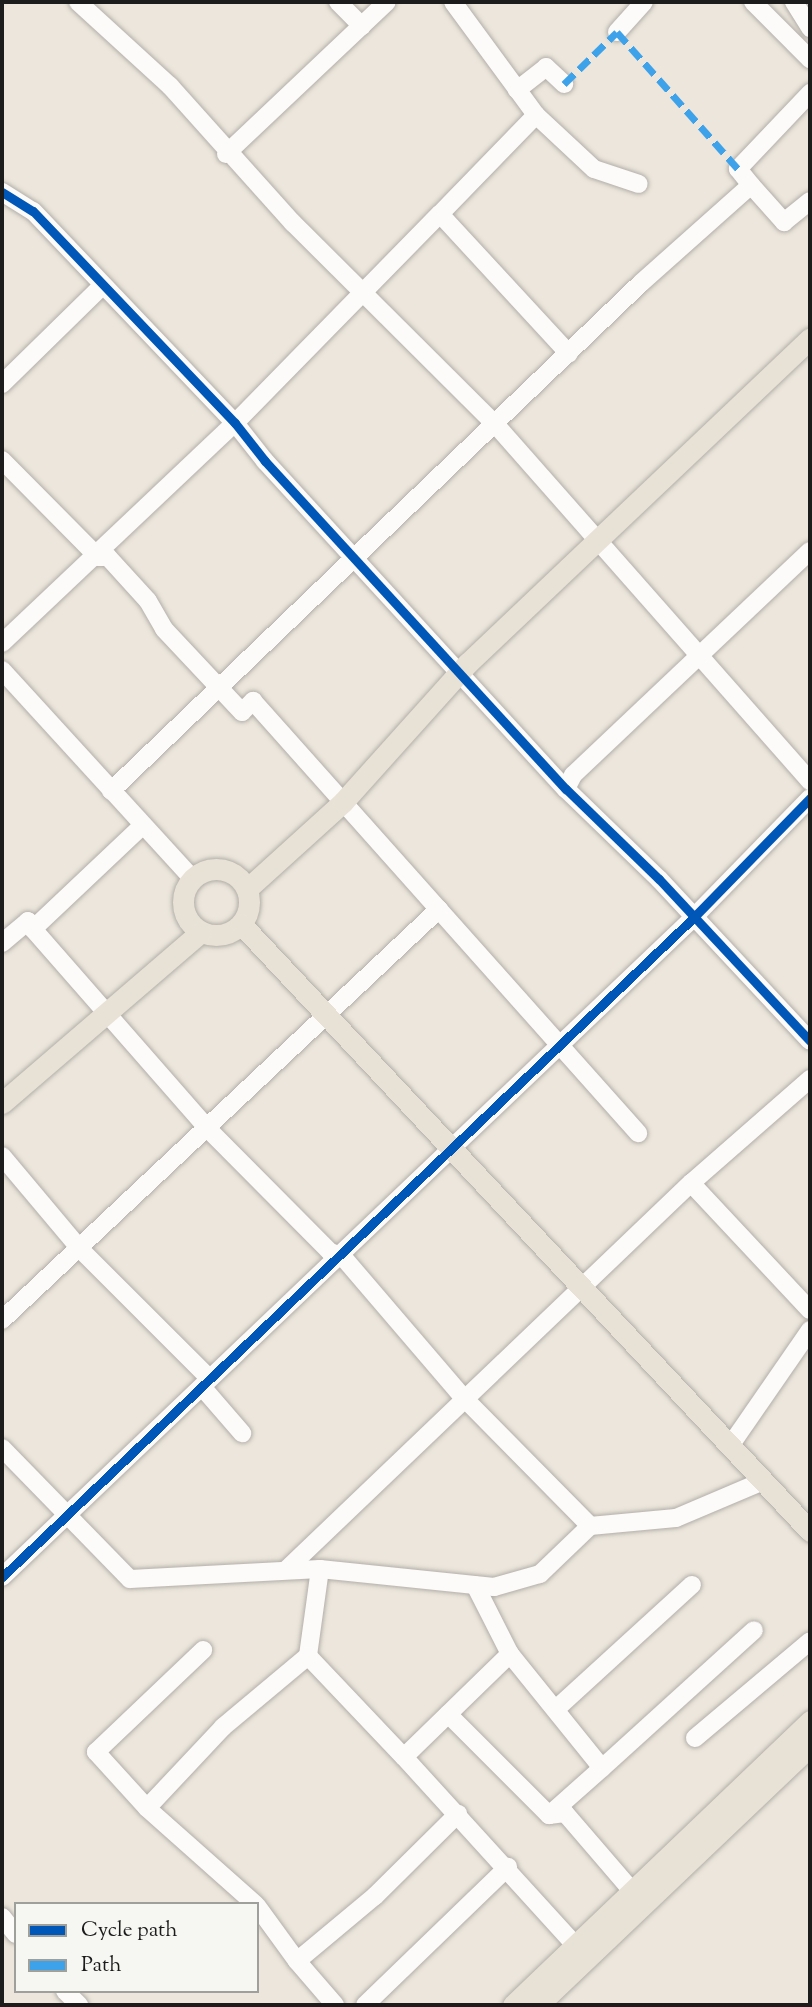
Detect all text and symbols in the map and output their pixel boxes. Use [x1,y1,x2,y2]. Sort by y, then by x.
legend [14,1902,259,1993]
text: Cycle path [81,1916,178,1946]
text: Path [81,1951,122,1981]

